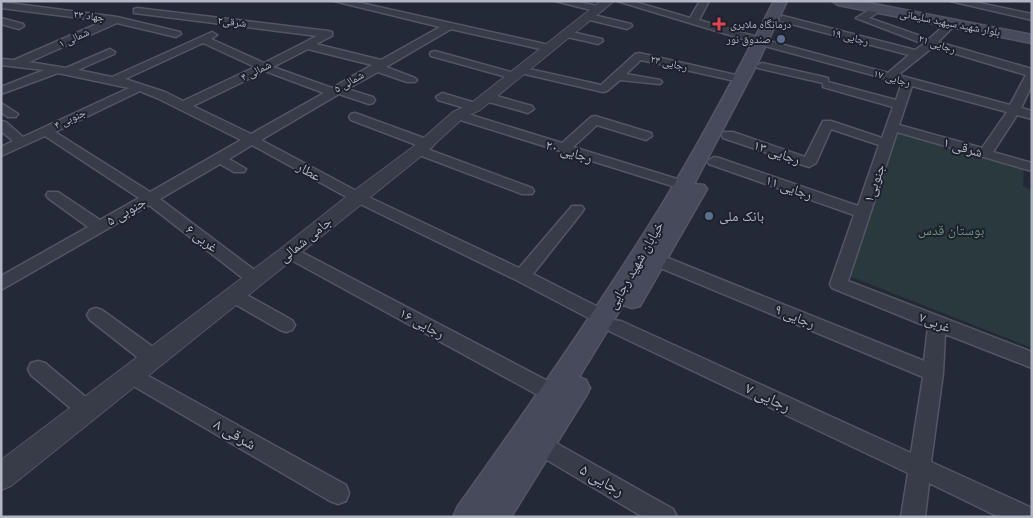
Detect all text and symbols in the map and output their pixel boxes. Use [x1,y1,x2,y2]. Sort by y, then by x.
street label: بلوار شهید سپهبد سلیمانی [899,7,1001,39]
street label: جهاد ۲۳ [73,8,105,24]
street label: شرقی۲ [217,14,247,30]
marker: درمانگاه ملایری [712,17,726,31]
place label: درمانگاه ملایری [730,18,792,31]
street label: شمالی ۱ [57,26,91,50]
street label: رجایی ۱۹ [830,26,870,48]
street label: رجایی ۲۱ [917,32,957,56]
place label: صندوق نور [726,33,771,46]
marker: صندوق نور [775,33,787,45]
street label: رجایی ۲۴ [649,52,689,74]
street label: شمالی ۴ [239,58,273,84]
street label: رجایی ۱۷ [872,67,912,89]
street label: شمالی ۵ [332,68,366,96]
street label: جنوبی ۴ [52,106,88,132]
street label: شرقی ۱ [941,134,984,161]
street label: رجایی ۲۰ [543,136,594,167]
street label: رجایی ۱۳ [751,137,802,168]
street label: عطار [293,157,324,185]
street label: جنوبی۱ [860,162,889,205]
street label: رجایی ۱۱ [763,172,814,203]
street label: جنوبی ۵ [103,193,149,229]
place label: بانک ملی [719,208,764,225]
marker: بانک ملی [703,210,715,222]
street label: جامی شمالی [275,213,335,266]
street label: خیابان شهید رجایی [603,218,667,312]
street label: غربی ۶ [182,221,221,256]
park label: بوستان قدس [918,222,984,239]
street label: رجایی ۹ [772,301,817,332]
street label: رجایی ۱۶ [396,305,447,342]
street label: غربی۷ [917,309,953,336]
street label: رجایی ۷ [742,378,794,417]
street label: شرقی ۸ [210,414,260,455]
street label: رجایی ۵ [576,460,628,501]

